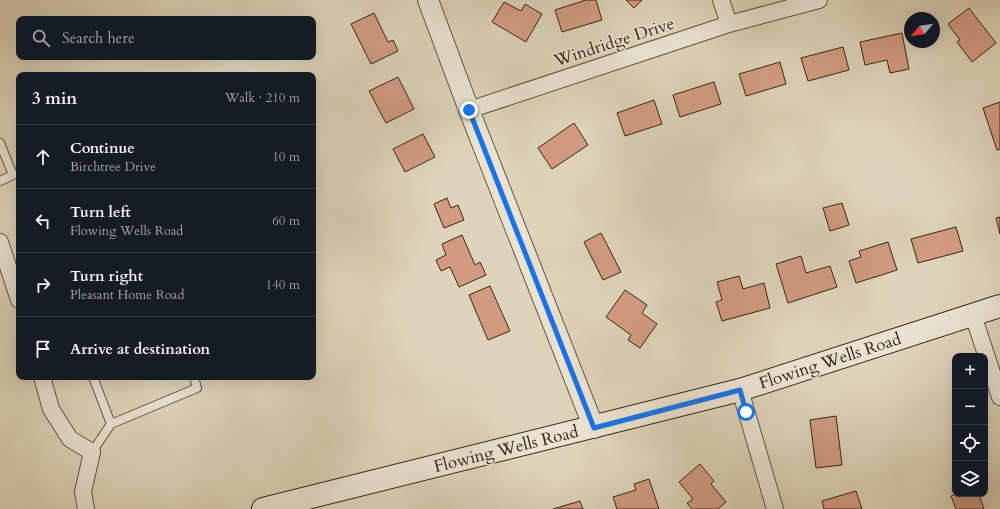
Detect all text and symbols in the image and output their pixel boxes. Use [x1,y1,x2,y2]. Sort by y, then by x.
street label: Windridge Drive [550,12,677,73]
north arrow [904,12,940,48]
search box [16,16,316,60]
icon: search [30,27,52,49]
text: Search here [62,28,135,48]
text: 3 min [32,87,77,110]
text: Walk · 210 m [225,89,300,107]
route end [460,101,478,119]
text: Continue [70,138,135,158]
icon: ahead [32,146,54,168]
text: 10 m [272,148,300,166]
text: Birchtree Drive [70,158,156,176]
text: Turn left [70,202,131,222]
icon: left [32,210,54,232]
text: 60 m [272,212,300,230]
text: Flowing Wells Road [70,222,183,240]
text: Turn right [70,266,143,286]
icon: right [32,274,54,296]
text: 140 m [266,276,300,294]
text: Pleasant Home Road [70,286,184,304]
street label: Flowing Wells Road [756,327,904,395]
icon: arrive [32,338,54,360]
text: Arrive at destination [70,339,210,359]
map controls [952,353,988,497]
button: + [952,353,988,389]
button: − [952,389,988,425]
route start [737,403,755,421]
street label: Flowing Wells Road [431,420,581,478]
button: locate [952,425,988,461]
button: layers [952,461,988,497]

